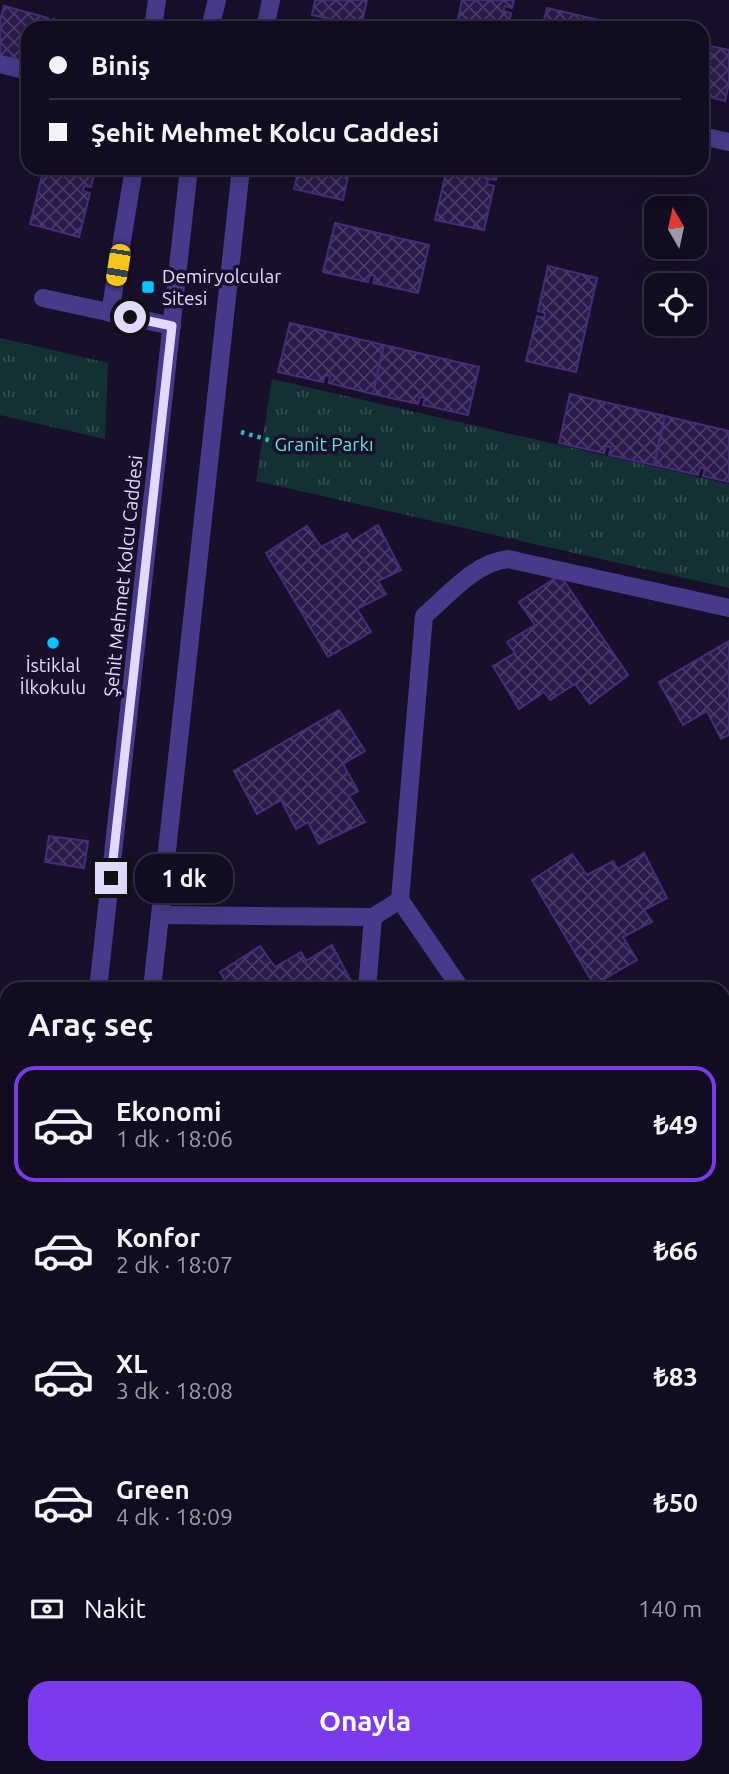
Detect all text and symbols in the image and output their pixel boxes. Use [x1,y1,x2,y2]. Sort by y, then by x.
text: Biniş [91,51,150,80]
text: Şehit Mehmet Kolcu Caddesi [91,118,439,147]
north arrow [644,196,707,259]
map controls [644,196,707,336]
car [105,243,132,287]
place label: Demiryolcular Sitesi [162,265,281,309]
button: locate [644,273,707,336]
marker: Demiryolcular Sitesi [140,279,156,295]
route start [114,301,146,333]
park label: Granit Parkı [274,433,374,455]
street label: Şehit Mehmet Kolcu Caddesi [99,454,147,698]
marker: İstiklal İlkokulu [45,635,61,651]
place label: İstiklal İlkokulu [20,654,86,698]
callout: 1 dk [136,854,234,903]
route end [95,862,127,894]
text: 1 dk [161,866,207,891]
text: Araç seç [28,1006,153,1042]
icon: car [32,1093,95,1156]
text: Ekonomi [116,1097,221,1126]
text: ₺49 [654,1110,698,1139]
text: 1 dk · 18:06 [116,1126,233,1151]
icon: car [32,1219,95,1282]
text: Konfor [116,1223,200,1252]
text: ₺66 [654,1236,698,1265]
text: 2 dk · 18:07 [116,1252,233,1277]
icon: car [32,1345,95,1408]
text: XL [116,1349,147,1378]
text: ₺83 [654,1362,698,1391]
text: 3 dk · 18:08 [116,1378,233,1403]
icon: car [32,1471,95,1534]
text: Green [116,1475,190,1504]
text: ₺50 [654,1488,698,1517]
text: 4 dk · 18:09 [116,1504,233,1529]
icon: cash [28,1590,66,1628]
text: Nakit [84,1594,146,1623]
text: 140 m [638,1596,702,1621]
button: Onayla [28,1681,702,1761]

